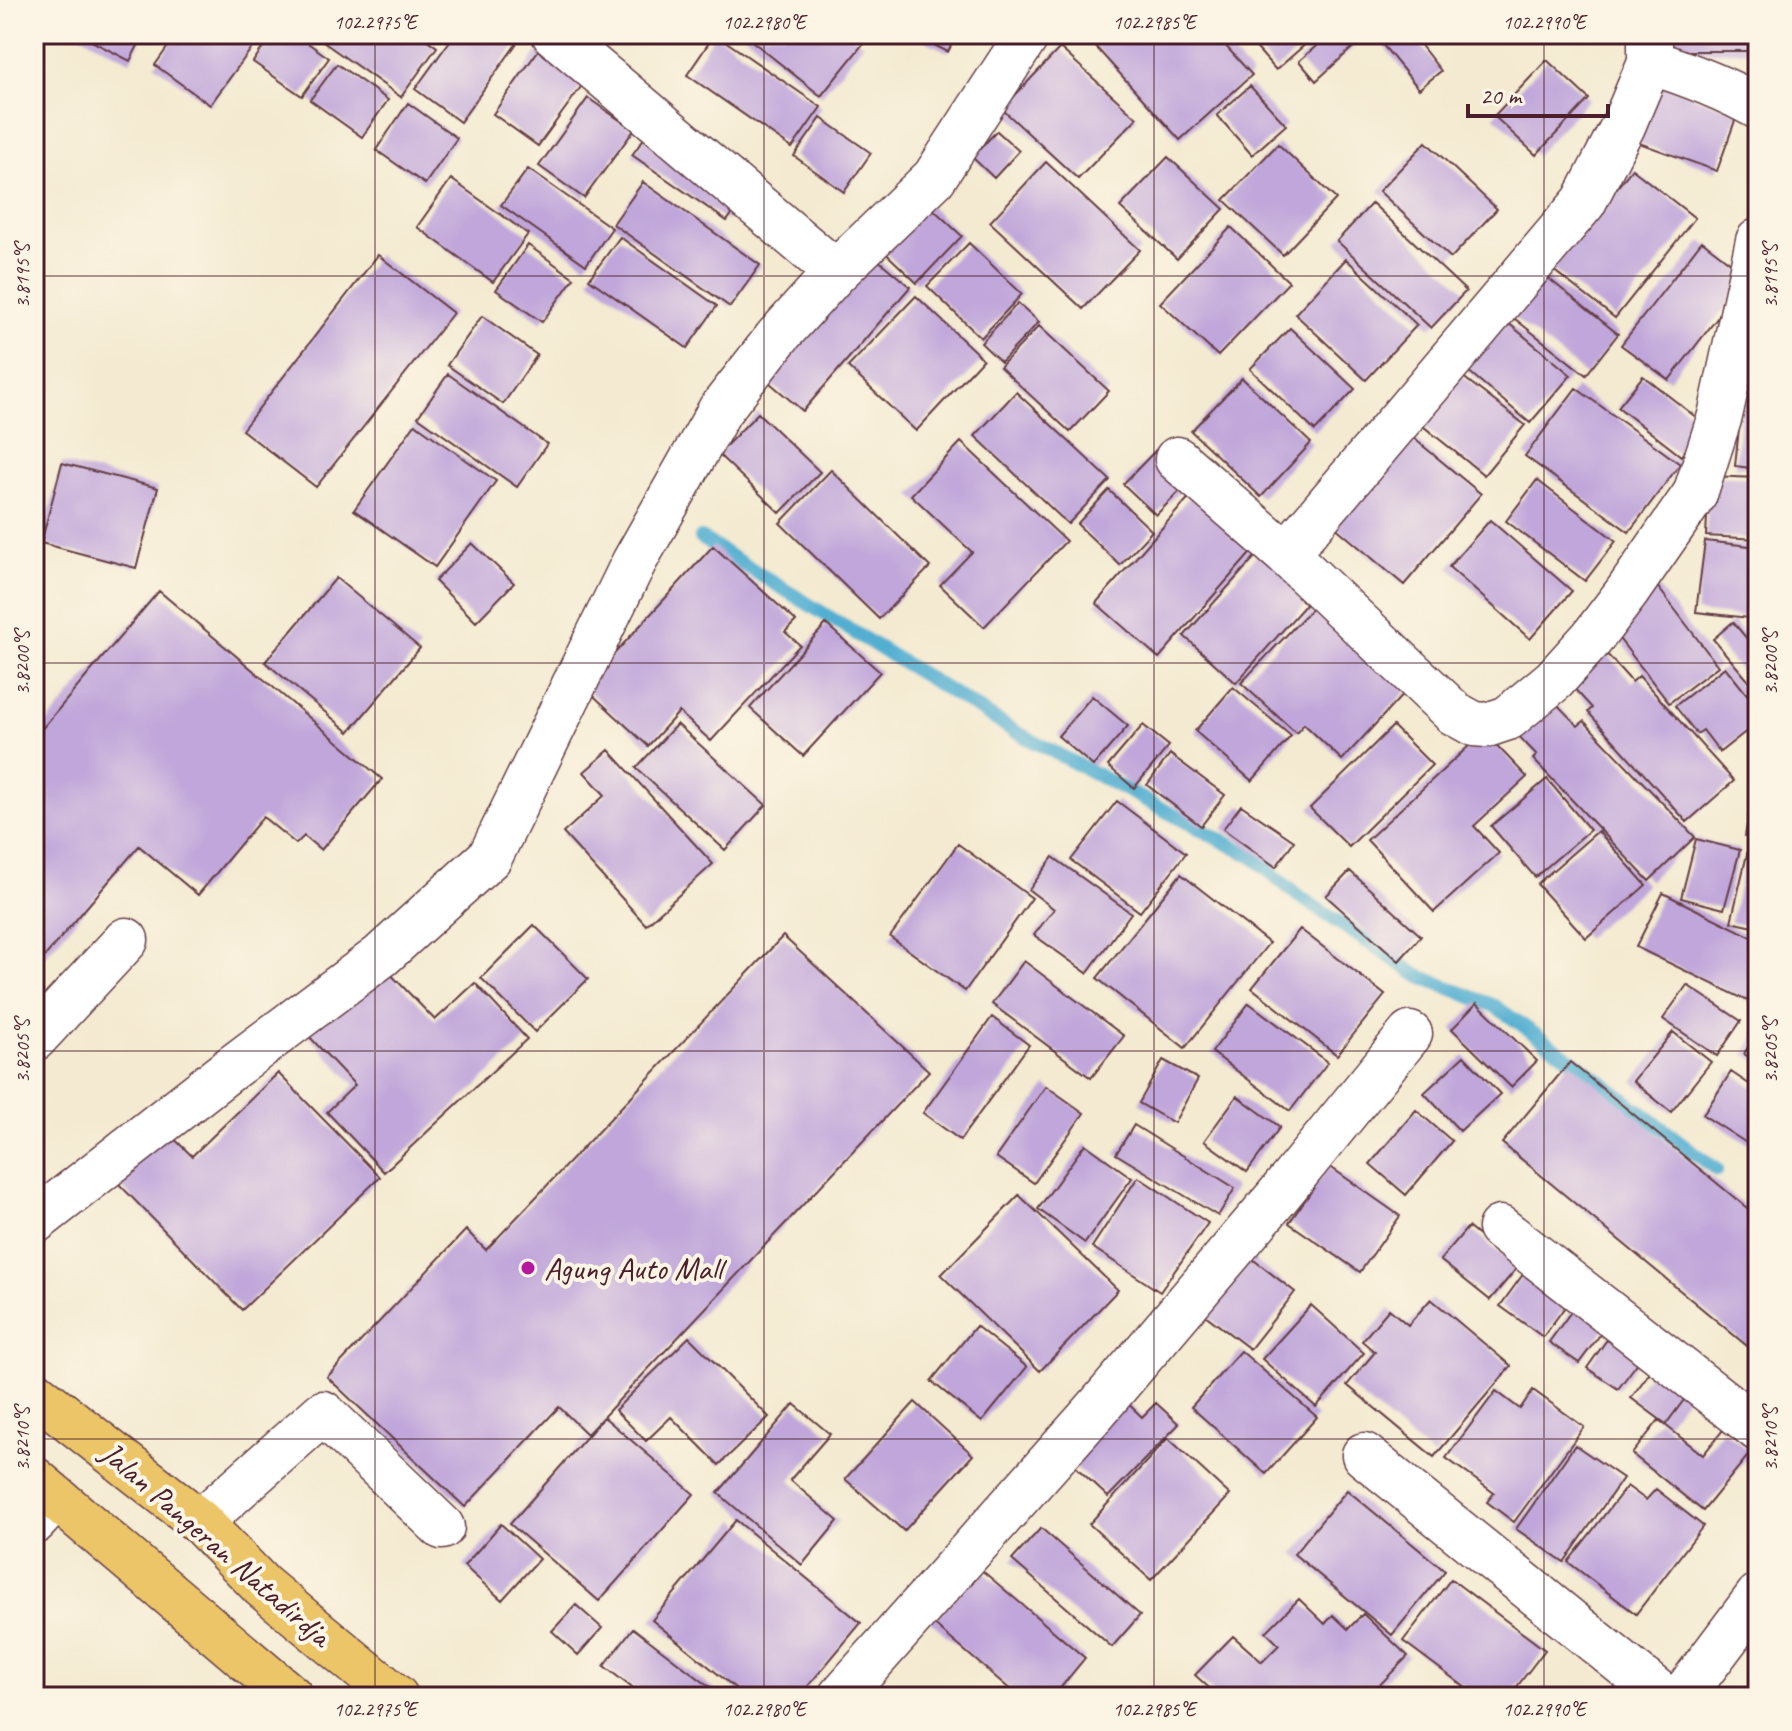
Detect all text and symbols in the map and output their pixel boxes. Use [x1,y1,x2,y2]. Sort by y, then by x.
text: 102.2975°E [333,10,419,35]
text: 102.2980°E [722,10,808,35]
text: 102.2985°E [1112,10,1198,35]
text: 102.2990°E [1502,10,1588,35]
scale bar [1468,68,1608,118]
text: 20 m [1480,81,1523,111]
text: 3.8195°S [10,240,35,308]
text: 3.8195°S [1758,240,1783,308]
text: 3.8200°S [10,627,35,695]
text: 3.8200°S [1758,627,1783,695]
text: 3.8205°S [10,1015,35,1083]
text: 3.8205°S [1758,1015,1783,1083]
place label: Agung Auto Mall [544,1248,728,1289]
marker: Agung Auto Mall [519,1259,537,1277]
text: 3.8210°S [10,1403,35,1471]
text: 3.8210°S [1758,1403,1783,1471]
street label: Jalan Pangeran Natadirdja [91,1431,342,1657]
text: 102.2975°E [333,1697,419,1722]
text: 102.2980°E [722,1697,808,1722]
text: 102.2985°E [1112,1697,1198,1722]
text: 102.2990°E [1502,1697,1588,1722]

